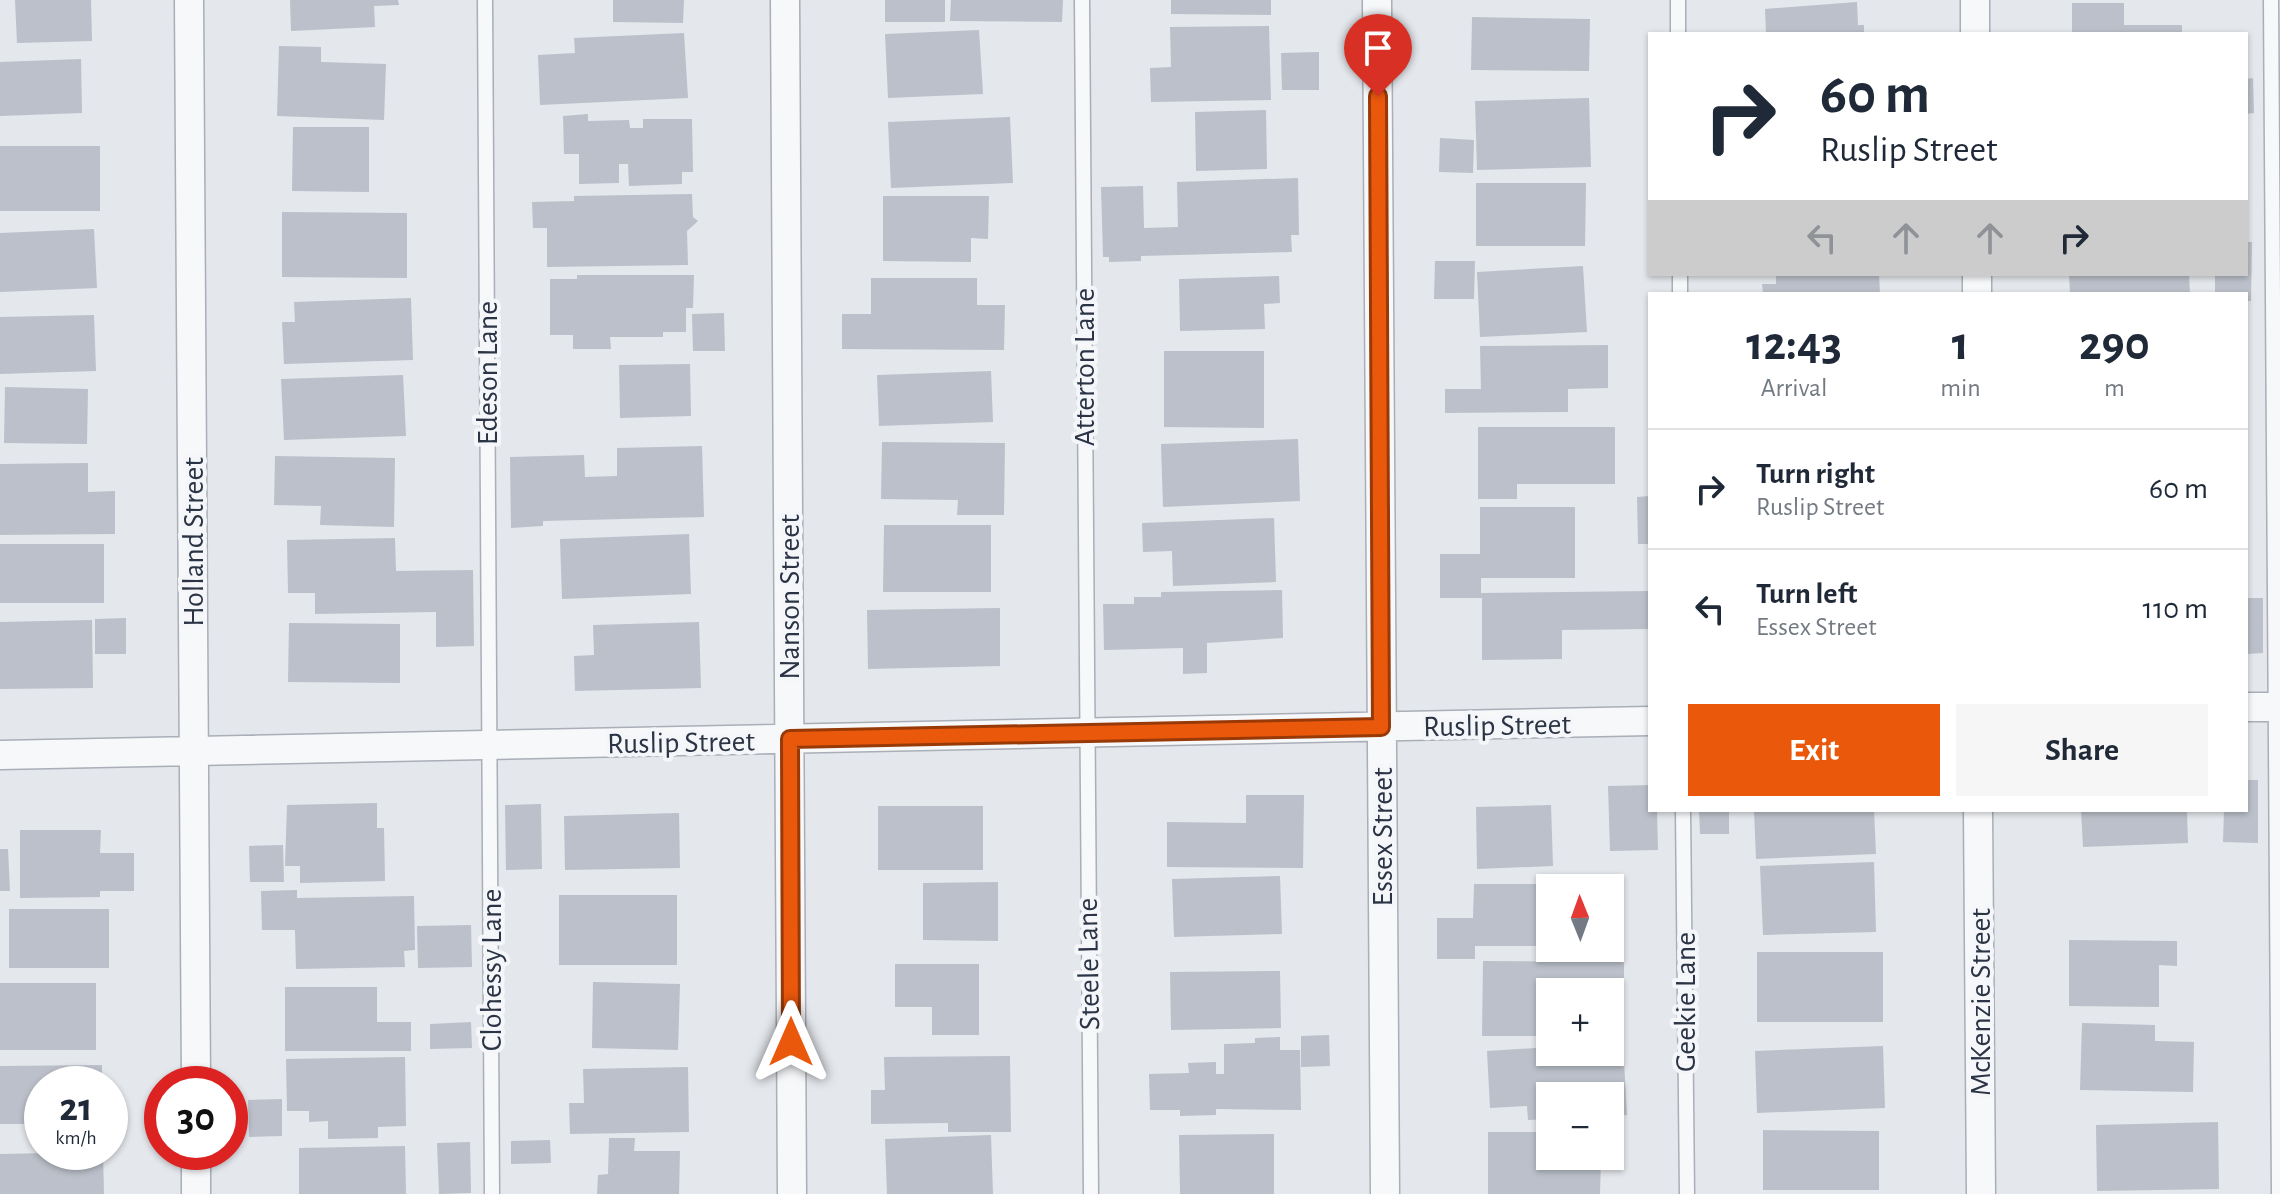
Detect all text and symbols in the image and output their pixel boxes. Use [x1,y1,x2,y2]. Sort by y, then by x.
pin [1344,14.0,1412,96]
icon: arrive [1356,26,1400,70]
icon: right [1688,64,1792,168]
text: 60 m [1820,67,1930,123]
text: Ruslip Street [1820,132,1998,168]
icon: left [1800,216,1844,260]
icon: ahead [1884,216,1928,260]
icon: ahead [1968,216,2012,260]
icon: right [2052,216,2096,260]
street label: Atterton Lane [1070,288,1100,446]
street label: Edeson Lane [473,301,503,445]
text: 12:43 [1746,321,1842,369]
text: 1 [1952,321,1969,369]
text: 290 [2079,321,2150,369]
text: Arrival [1761,375,1828,401]
text: min [1940,375,1981,401]
text: m [2104,375,2125,401]
street label: Holland Street [179,457,209,627]
text: Turn right [1756,459,1875,489]
icon: right [1688,467,1732,511]
text: 60 m [2149,474,2208,504]
text: Ruslip Street [1756,494,1884,520]
street label: Nanson Street [775,514,805,680]
text: Turn left [1756,579,1857,609]
icon: left [1688,587,1732,631]
text: 110 m [2143,594,2208,624]
text: Essex Street [1756,614,1877,640]
button: Exit [1688,704,1940,796]
button: Share [1956,704,2208,796]
street label: Ruslip Street [1423,710,1572,742]
street label: Ruslip Street [607,727,756,759]
street label: Essex Street [1368,767,1398,907]
north arrow [1536,874,1624,962]
map controls [1536,874,1624,1170]
street label: Clohessy Lane [477,889,507,1051]
street label: Steele Lane [1073,897,1105,1030]
street label: McKenzie Street [1966,908,1996,1096]
street label: Geekie Lane [1671,932,1701,1072]
button: + [1536,978,1624,1066]
position arrow [749,1000,833,1084]
speed limit sign: 30 [144,1066,248,1170]
button: − [1536,1082,1624,1170]
text: 21 [59,1088,93,1128]
text: km/h [55,1128,97,1148]

